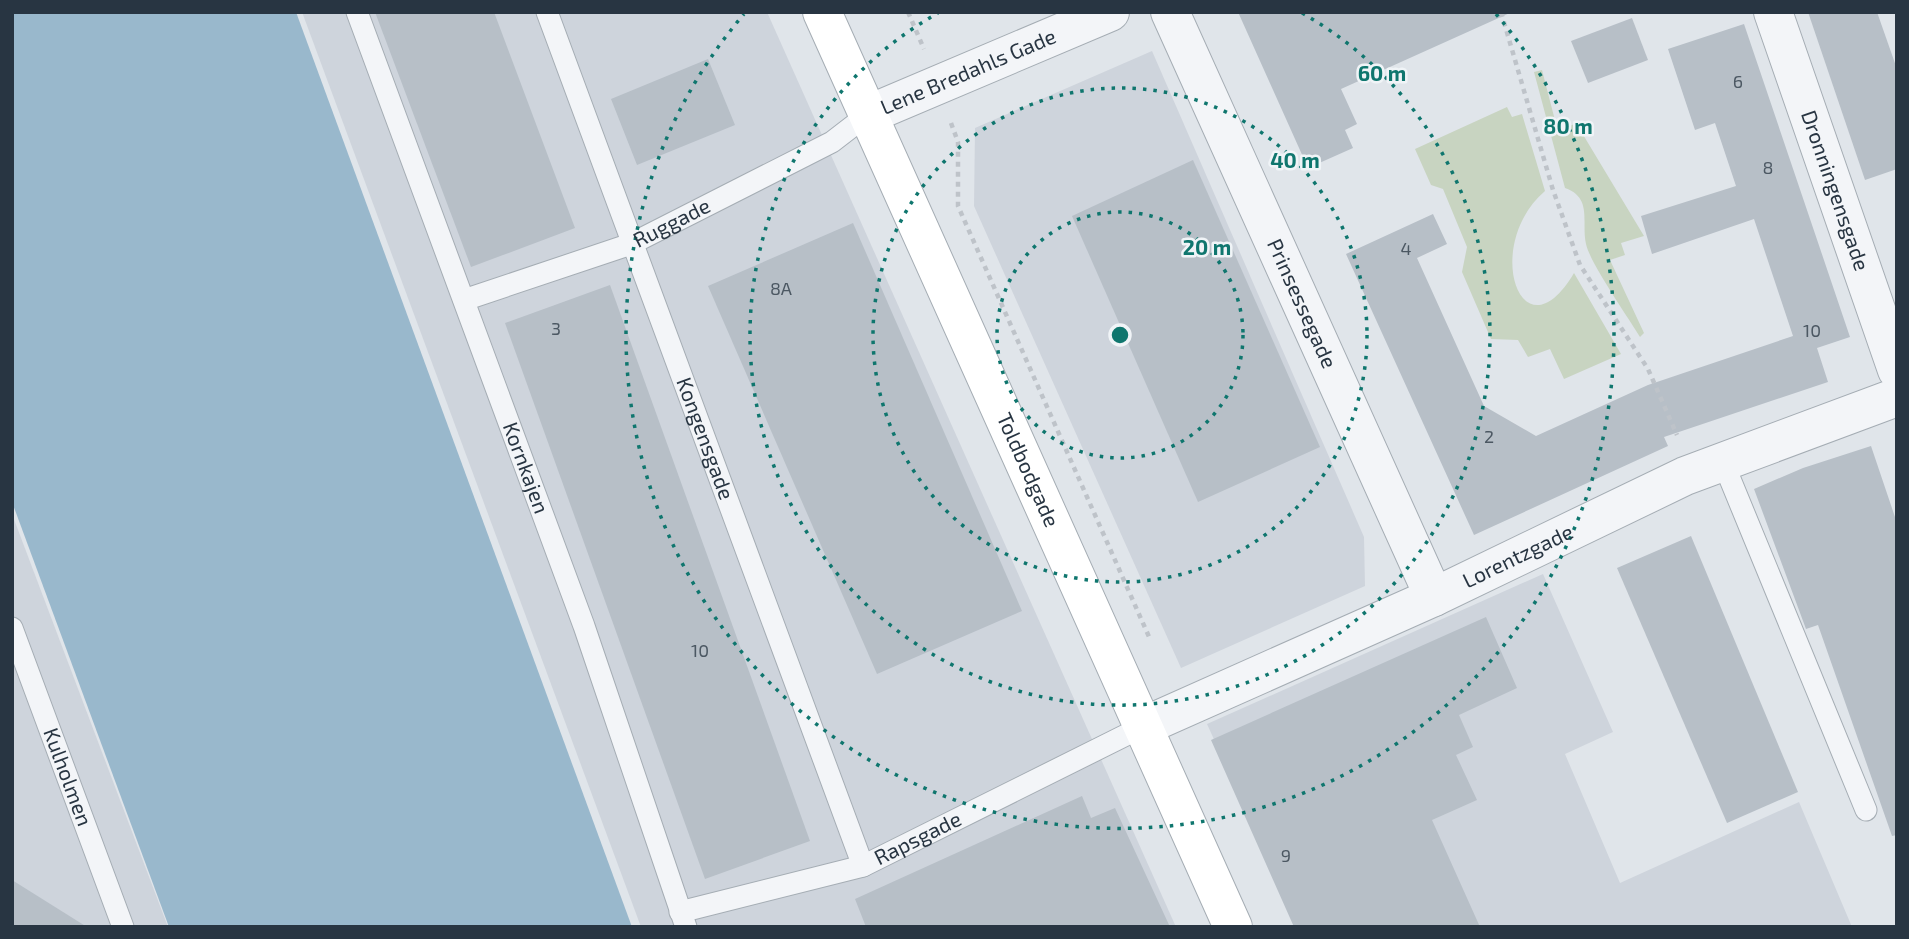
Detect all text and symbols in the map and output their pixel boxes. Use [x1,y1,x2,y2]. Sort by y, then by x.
street label: Lene Bredahls Gade [876,22,1059,119]
text: 60 m [1358,60,1406,85]
house number: 6 [1733,70,1743,92]
street label: Dronningensgade [1797,107,1876,274]
text: 80 m [1543,113,1593,138]
text: 40 m [1270,147,1320,172]
house number: 8 [1763,156,1773,178]
street label: Ruggade [628,192,714,252]
text: 20 m [1183,234,1231,259]
street label: Prinsessegade [1263,234,1343,372]
house number: 4 [1400,237,1412,259]
house number: 8A [770,277,793,299]
house number: 3 [551,317,561,339]
house number: 10 [1803,319,1821,341]
centre of rings [1108,323,1132,347]
street label: Kongensgade [672,374,740,503]
street label: Toldbodgade [993,408,1066,530]
street label: Kornkajen [499,418,555,517]
house number: 2 [1484,425,1494,447]
street label: Lorentzgade [1458,518,1577,592]
house number: 10 [691,639,709,661]
street label: Kulholmen [39,724,98,829]
street label: Rapsgade [870,805,965,869]
house number: 9 [1281,844,1291,866]

